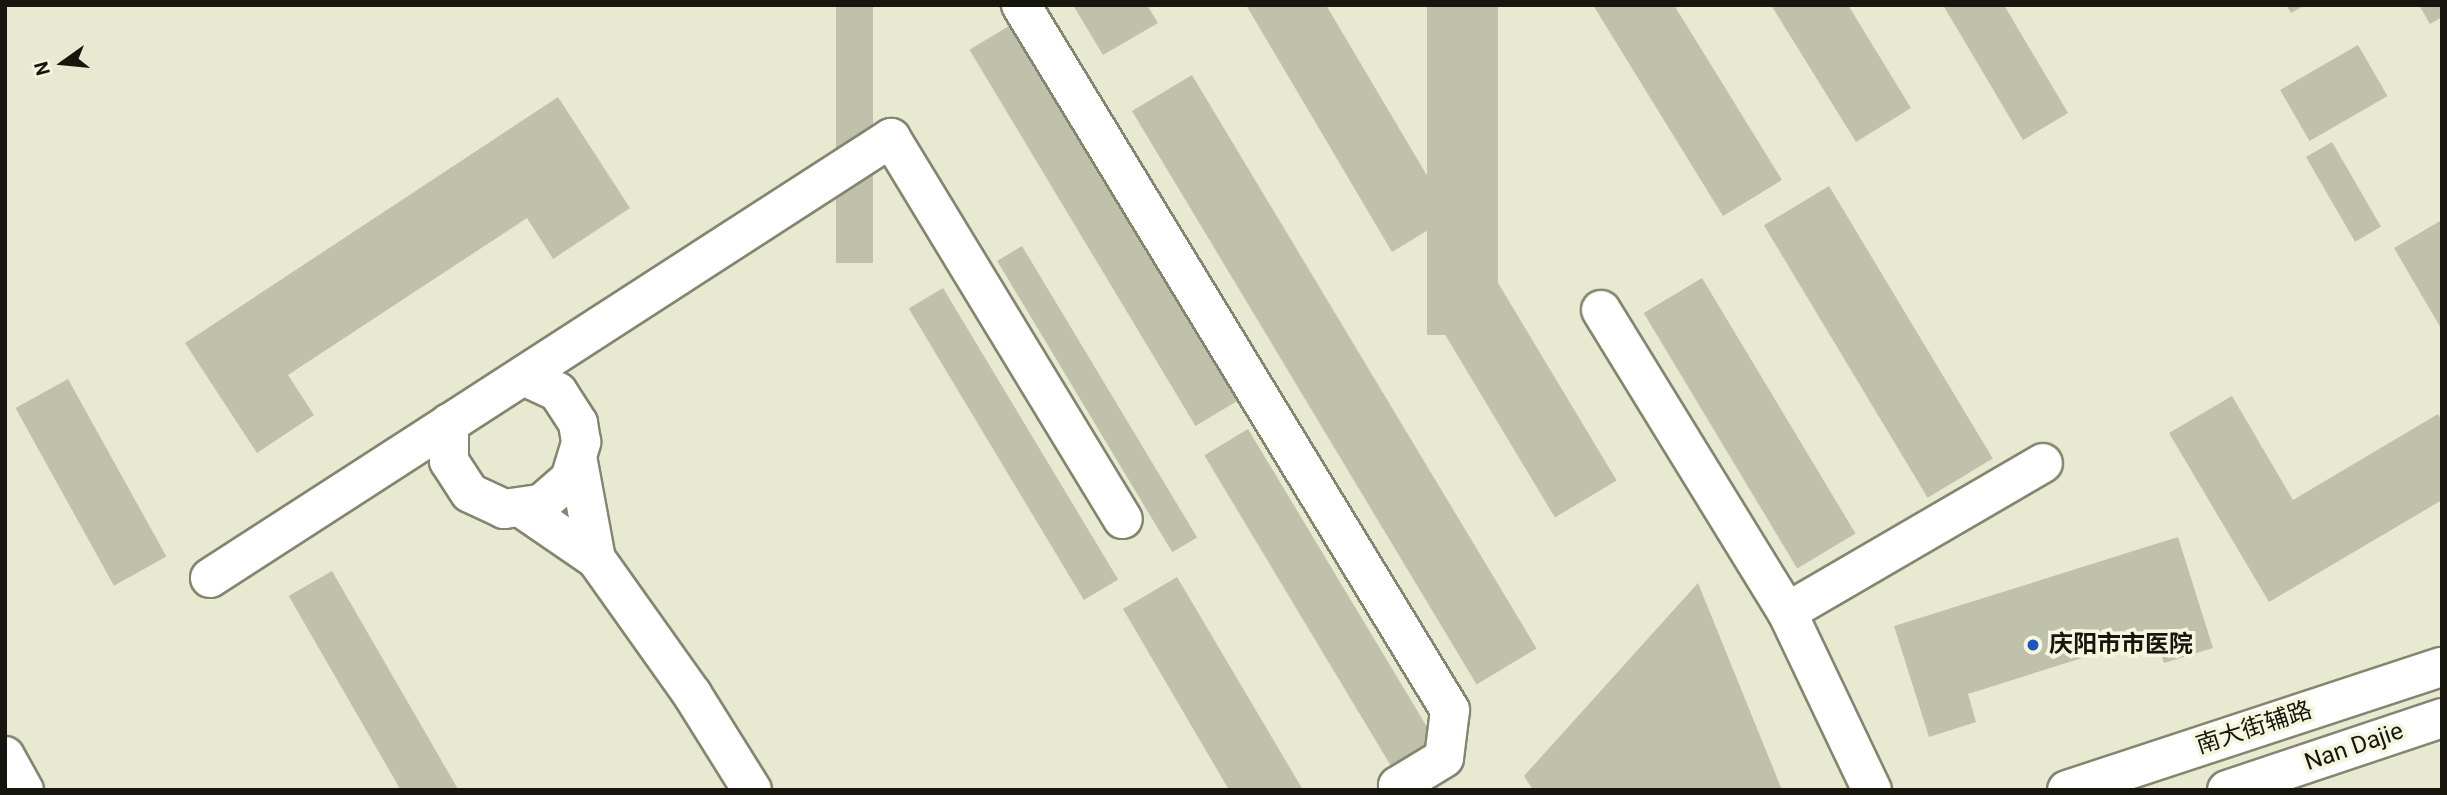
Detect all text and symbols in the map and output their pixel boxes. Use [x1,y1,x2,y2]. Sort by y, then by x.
north arrow [28,28,98,98]
text: N [29,59,55,78]
place label: 庆阳市市医院 [2049,631,2193,659]
marker: 庆阳市市医院 [2023,635,2043,655]
street label: 南大街辅路 [2192,696,2316,760]
street label: Nan Dajie [2301,717,2407,777]

